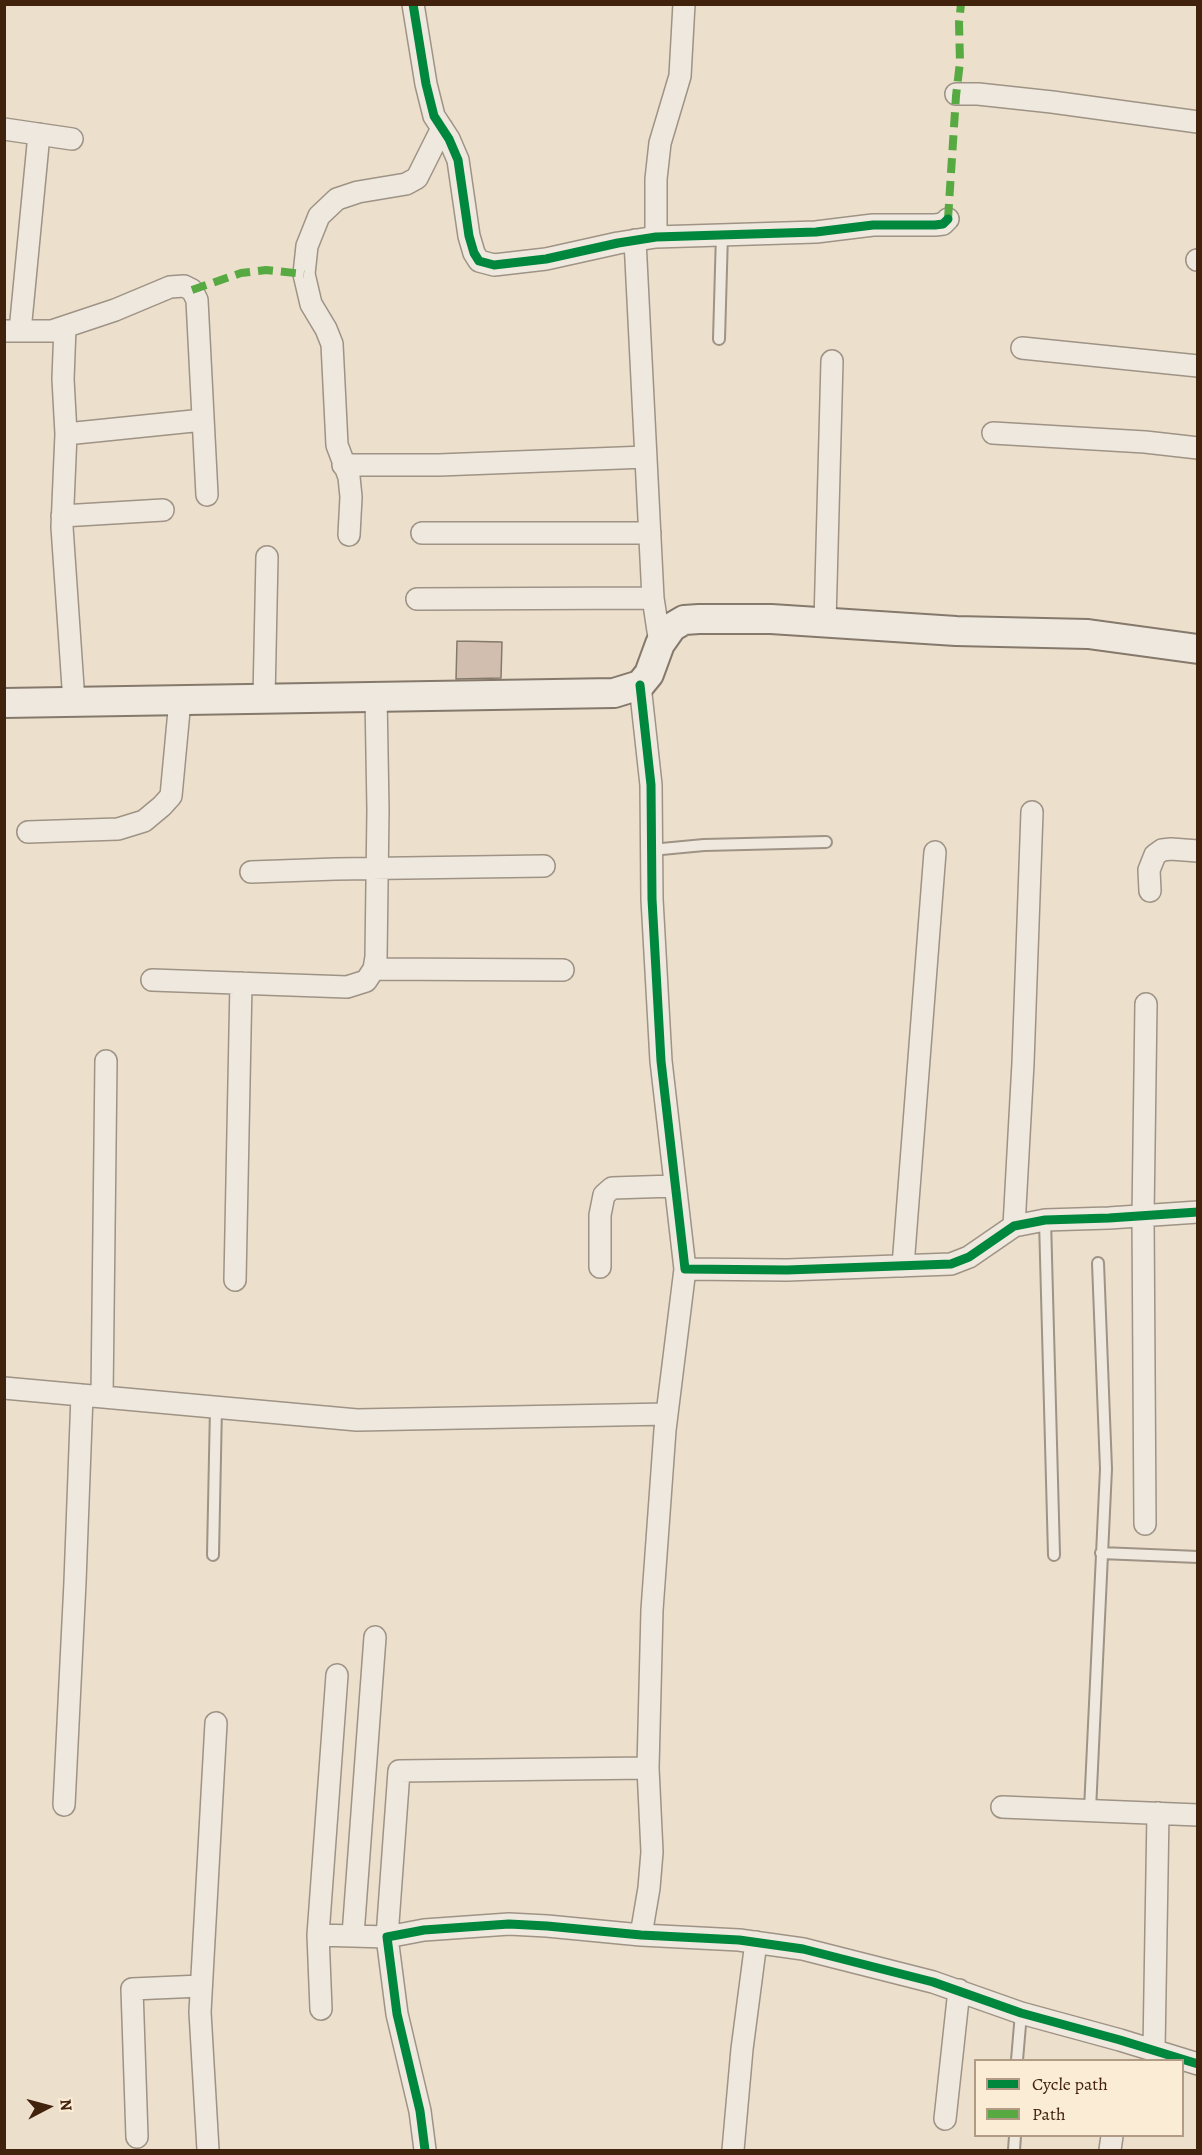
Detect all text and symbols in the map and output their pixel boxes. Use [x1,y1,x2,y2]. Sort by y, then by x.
legend [974,2059,1184,2137]
text: Cycle path [1032,2072,1108,2096]
north arrow [18,2077,78,2137]
text: N [54,2098,77,2112]
text: Path [1032,2102,1066,2126]

